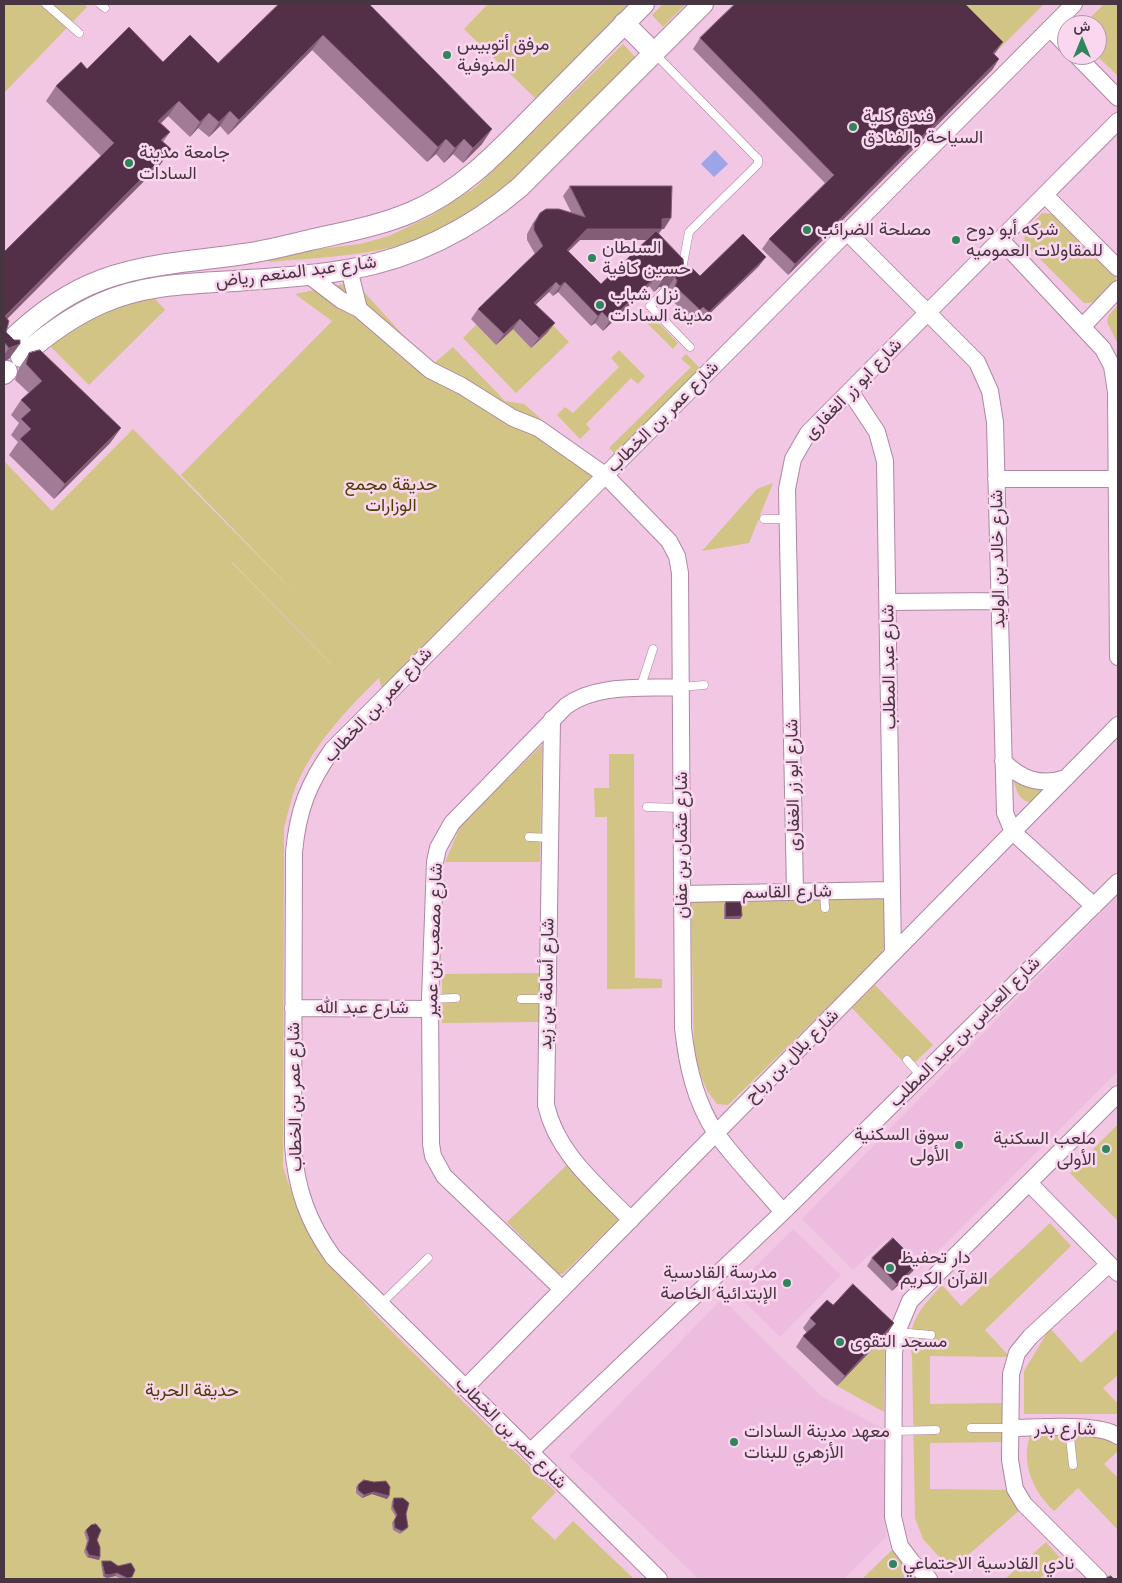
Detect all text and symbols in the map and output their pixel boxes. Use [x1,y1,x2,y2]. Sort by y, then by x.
north arrow [1057,15,1107,65]
text: ش [1074,17,1090,35]
place label: مرفق أتوبيس المنوفية [457,34,549,76]
marker: مرفق أتوبيس المنوفية [441,49,453,61]
place label: فندق كلية السياحة والفنادق [863,106,983,148]
marker: فندق كلية السياحة والفنادق [847,121,859,133]
place label: جامعة مدينة السادات [139,142,230,184]
marker: جامعة مدينة السادات [123,157,135,169]
place label: مصلحة الضرائب [817,219,931,241]
place label: شركه أبو دوح للمقاولات العموميه [966,219,1103,262]
marker: مصلحة الضرائب [801,224,813,236]
marker: شركه أبو دوح للمقاولات العموميه [950,234,962,246]
place label: السلطان حسين كافية [602,237,691,280]
street label: شارع عبد المنعم رياض [214,251,378,293]
marker: السلطان حسين كافية [586,252,598,264]
place label: نزل شباب مدينة السادات [610,284,713,326]
marker: نزل شباب مدينة السادات [594,299,606,311]
street label: شارع ابو زر الغفارى [799,334,907,444]
street label: شارع عمر بن الخطاب [602,356,724,478]
park label: حديقة مجمع الوزارات [344,474,438,516]
street label: شارع خالد بن الوليد [986,489,1010,629]
street label: شارع عبد المطلب [877,604,901,730]
street label: شارع عمر بن الخطاب [319,643,437,767]
street label: شارع ابو زر الغفارى [781,719,805,851]
street label: شارع عثمان بن عفان [671,772,693,918]
street label: شارع مصعب بن عمير [421,862,447,1018]
street label: شارع القاسم [742,880,832,904]
street label: شارع أسامة بن زيد [535,918,559,1050]
street label: شارع العباس بن عبد المطلب [885,952,1045,1112]
street label: شارع عبد الله [315,997,409,1019]
street label: شارع بلال بن رباح [740,1004,844,1108]
street label: شارع عمر بن الخطاب [283,1022,307,1172]
place label: سوق السكنية الأولى [854,1124,949,1166]
place label: ملعب السكنية الأولى [993,1128,1096,1170]
marker: سوق السكنية الأولى [953,1139,965,1151]
marker: ملعب السكنية الأولى [1100,1143,1112,1155]
place label: دار تحفيظ القرآن الكريم [900,1247,988,1290]
place label: مدرسة القادسية الإبتدائية الخاصة [660,1262,777,1304]
marker: دار تحفيظ القرآن الكريم [884,1262,896,1274]
marker: مدرسة القادسية الإبتدائية الخاصة [781,1277,793,1289]
place label: مسجد التقوى [850,1331,947,1353]
marker: مسجد التقوى [834,1336,846,1348]
street label: شارع عمر بن الخطاب [450,1372,572,1494]
park label: حديقة الحرية [145,1380,239,1402]
street label: شارع بدر [1034,1418,1096,1440]
place label: معهد مدينة السادات الأزهري للبنات [744,1421,890,1464]
marker: معهد مدينة السادات الأزهري للبنات [728,1436,740,1448]
place label: نادي القادسية الاجتماعي [903,1553,1074,1575]
marker: نادي القادسية الاجتماعي [887,1558,899,1570]

